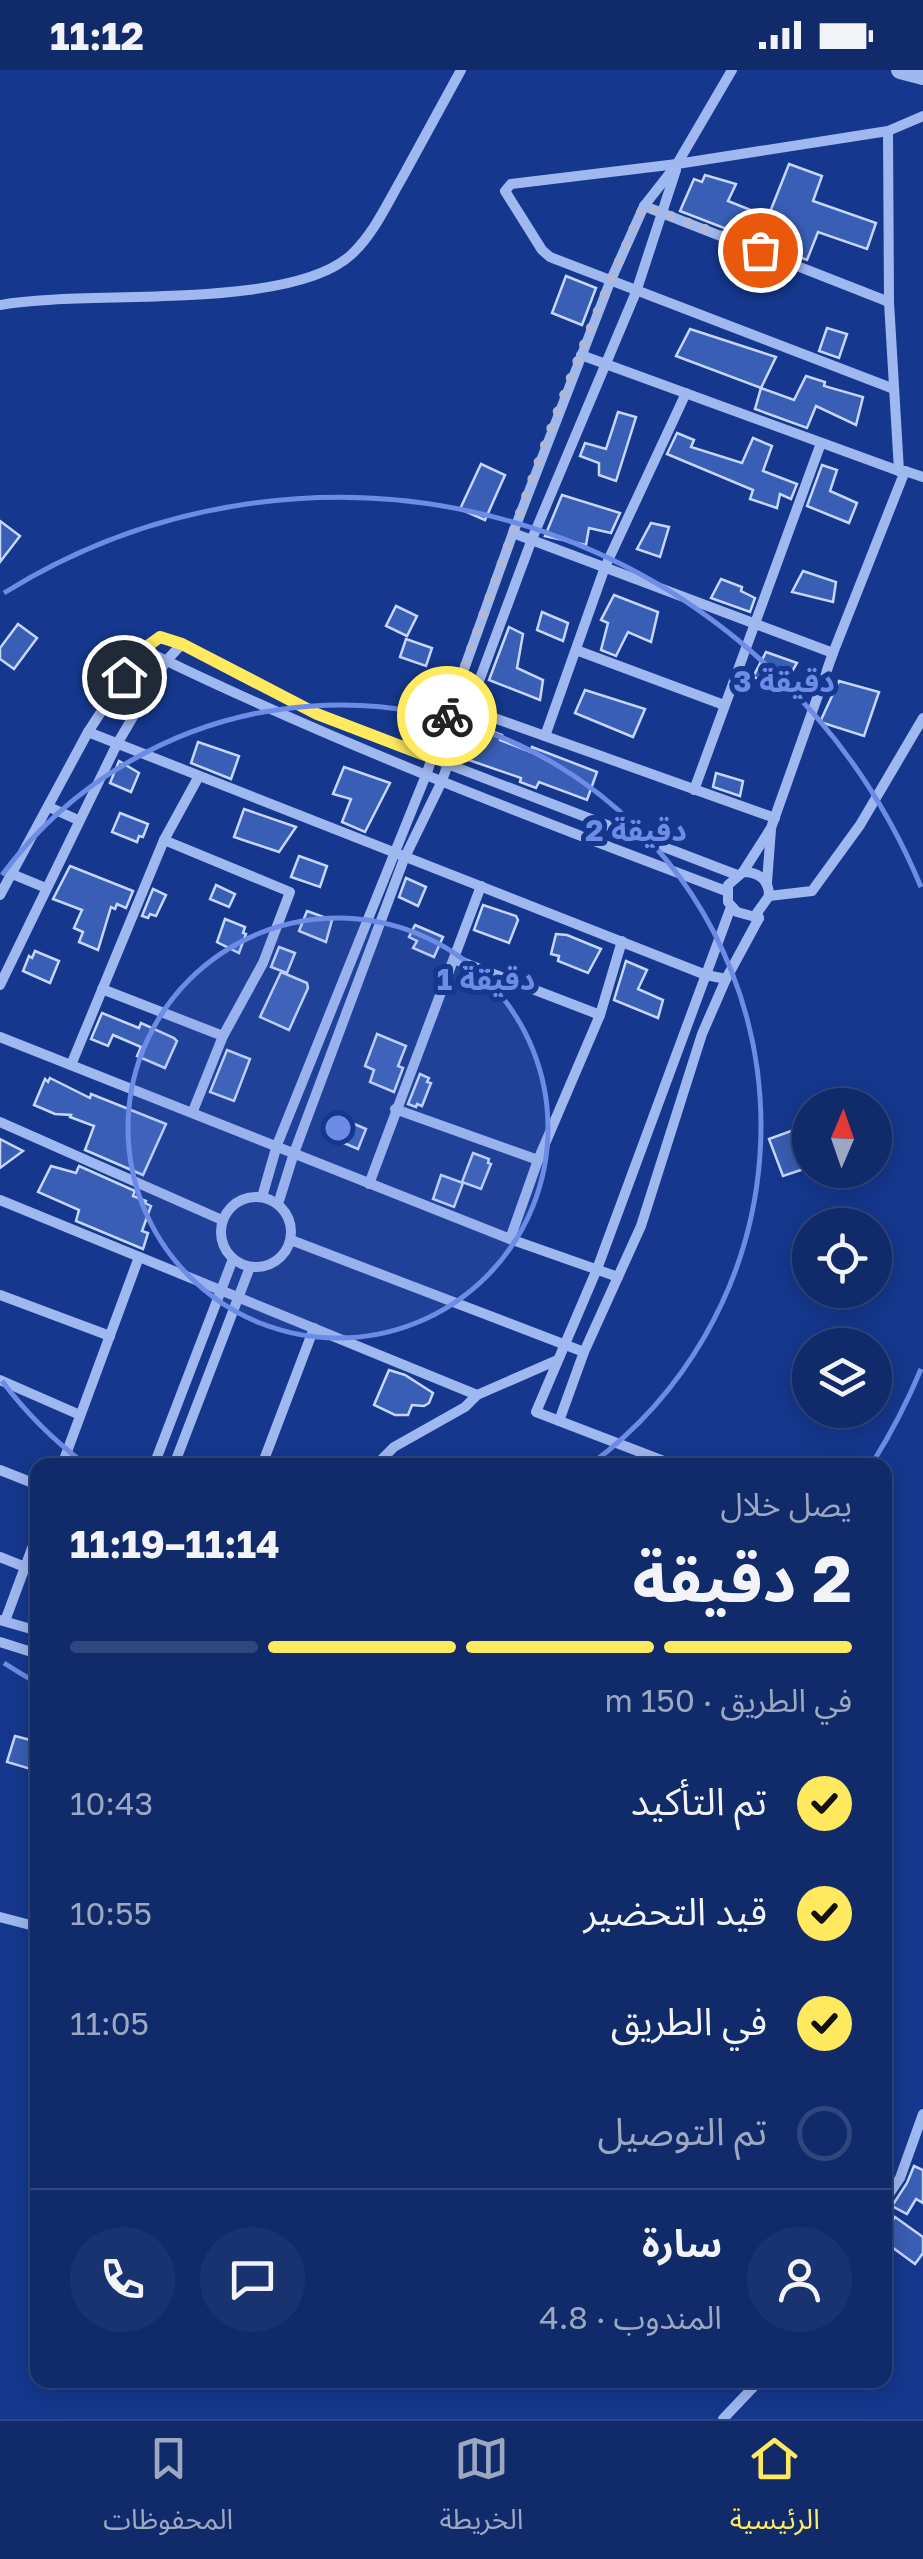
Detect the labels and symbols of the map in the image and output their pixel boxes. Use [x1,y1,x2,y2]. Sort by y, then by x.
pin [718,208,803,293]
pin [82,635,167,720]
text: 3 دقيقة [733,663,835,699]
courier [397,666,497,766]
text: 2 دقيقة [585,812,687,848]
text: 1 دقيقة [437,961,535,997]
north arrow [792,1088,892,1188]
centre of rings [320,1110,356,1146]

